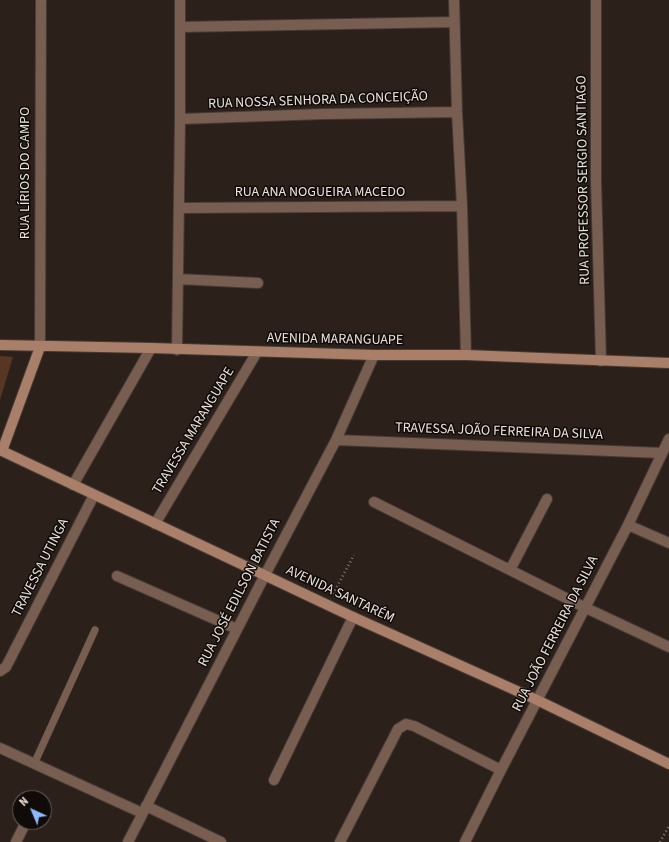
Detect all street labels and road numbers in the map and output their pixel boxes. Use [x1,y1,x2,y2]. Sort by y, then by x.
street label: RUA PROFESSOR SERGIO SANTIAGO [574,75,594,285]
street label: RUA NOSSA SENHORA DA CONCEIÇÃO [208,89,428,113]
street label: RUA LÍRIOS DO CAMPO [18,107,34,239]
street label: RUA ANA NOGUEIRA MACEDO [235,185,405,201]
street label: AVENIDA MARANGUAPE [267,330,403,350]
street label: TRAVESSA MARANGUAPE [149,364,239,498]
street label: TRAVESSA JOÃO FERREIRA DA SILVA [395,420,603,444]
street label: TRAVESSA UTINGA [9,516,73,620]
street label: RUA JOSÉ EDILSON BATISTA [195,516,285,670]
street label: RUA JOÃO FERREIRA DA SILVA [509,553,603,715]
street label: AVENIDA SANTARÉM [283,562,397,628]

